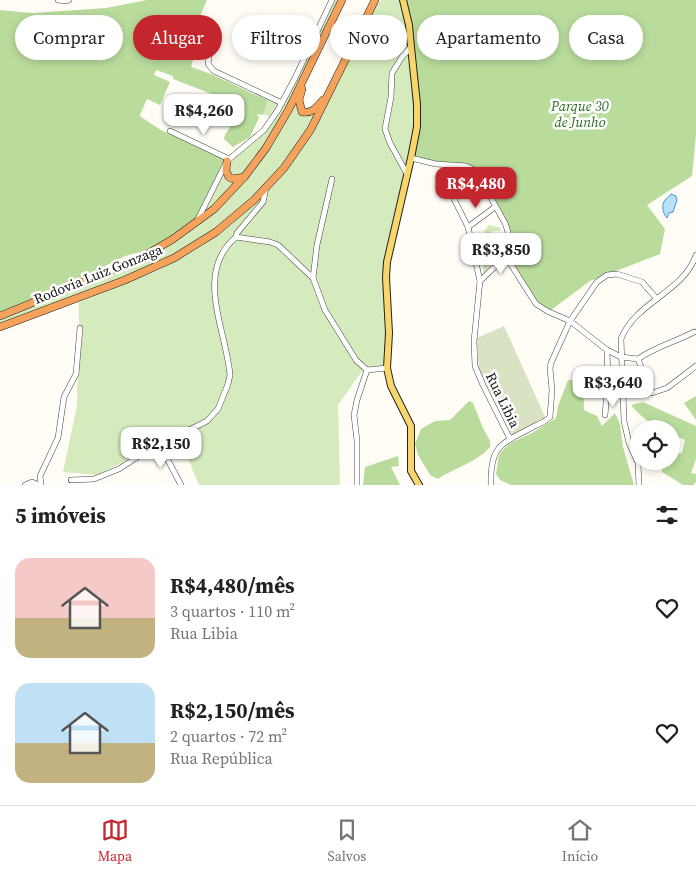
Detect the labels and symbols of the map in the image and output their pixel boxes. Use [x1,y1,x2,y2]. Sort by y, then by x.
pin: R$4,260 [158,94,250,136]
park label: Parque 30 de Junho [550,96,609,132]
pin: R$4,480 [430,166,522,209]
pin: R$3,850 [455,232,547,275]
street label: Rodovia Luiz Gonzaga [31,239,166,309]
pin: R$3,640 [567,366,659,408]
street label: Rua Libia [481,369,525,432]
pin: R$2,150 [115,426,207,469]

